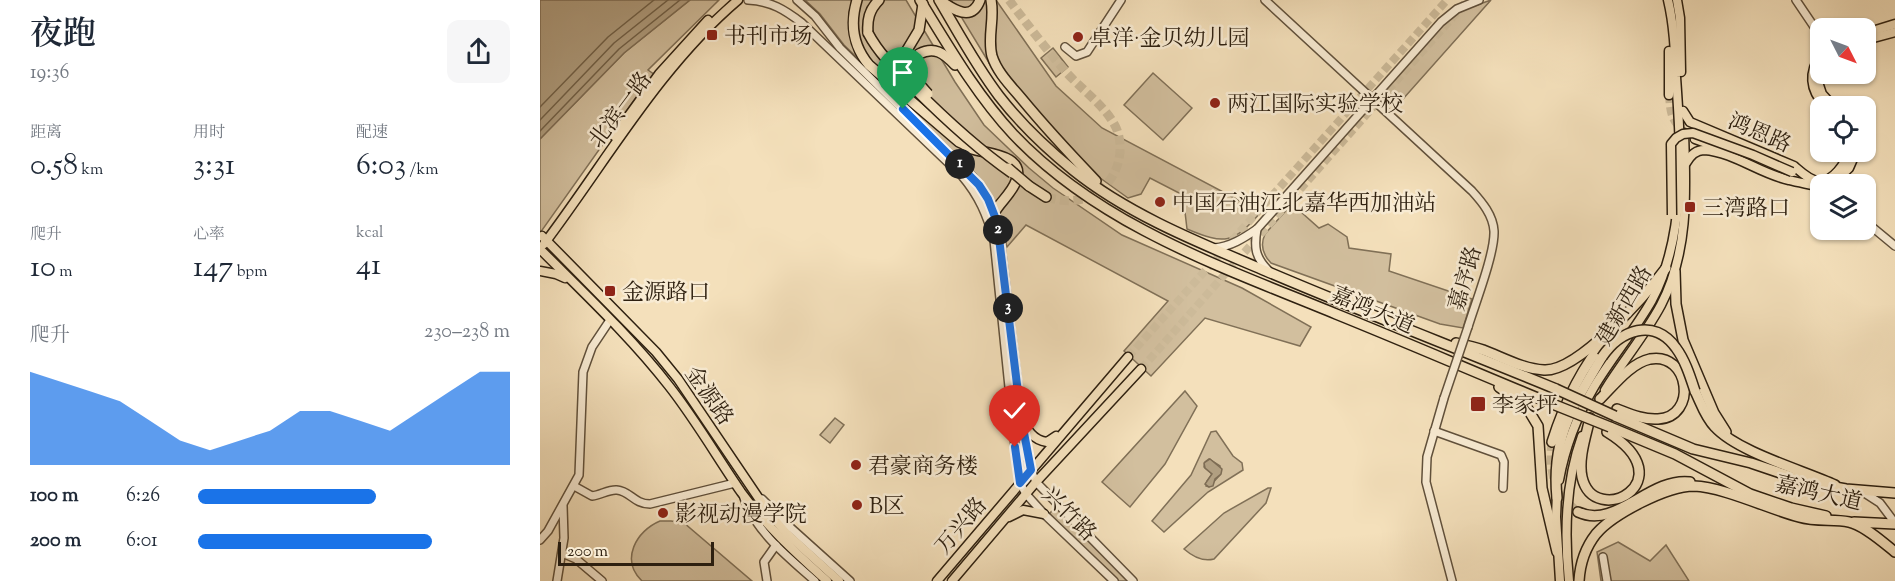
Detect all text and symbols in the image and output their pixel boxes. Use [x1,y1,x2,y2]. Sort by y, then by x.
text: 夜跑 [30,12,96,60]
north arrow [1810,18,1876,84]
map controls [1810,18,1876,240]
button: share [447,20,510,83]
place label: 书刊市场 [724,22,812,54]
place label: 卓洋·金贝幼儿园 [1090,24,1250,56]
marker: 书刊市场 [705,28,719,42]
marker: 卓洋·金贝幼儿园 [1071,30,1085,44]
pin [877,47,928,109]
icon: arrive [886,56,919,89]
text: 19:36 [30,59,69,88]
street label: 北滨一路 [582,66,661,156]
place label: 两江国际实验学校 [1227,90,1403,122]
marker: 两江国际实验学校 [1208,96,1222,110]
button: locate [1810,96,1876,162]
street label: 鸿恩路 [1722,107,1795,162]
text: 距离 [30,122,62,145]
text: 用时 [193,122,225,145]
text: 配速 [356,122,388,145]
text: 0.58 [30,145,78,188]
text: 3:31 [193,145,235,188]
text: 6:03 [356,145,406,188]
pin: 1 [945,149,975,179]
text: 1 [957,152,963,175]
text: km [78,159,103,182]
text: /km [406,159,438,182]
button: layers [1810,174,1876,240]
place label: 中国石油江北嘉华西加油站 [1172,189,1436,221]
place label: 三湾路口 [1702,194,1790,226]
marker: 中国石油江北嘉华西加油站 [1153,195,1167,209]
marker: 三湾路口 [1683,200,1697,214]
pin: 2 [983,215,1013,245]
text: 2 [994,218,1002,241]
text: kcal [356,222,384,245]
text: 爬升 [30,224,62,247]
text: 心率 [193,224,225,247]
street label: 嘉序路 [1442,243,1491,315]
text: 41 [356,245,381,288]
text: 10 [30,247,56,290]
text: 147 [193,247,233,290]
street label: 建新西路 [1590,260,1661,353]
text: m [56,261,72,284]
text: bpm [233,261,267,284]
place label: 金源路口 [622,278,710,310]
street label: 嘉鸿大道 [1325,280,1419,344]
marker: 金源路口 [603,284,617,298]
pin: 3 [993,293,1023,323]
text: 3 [1005,296,1011,319]
text: 230–238 m [424,318,510,347]
text: 爬升 [30,322,70,351]
street label: 金源路 [676,361,740,433]
pin [989,385,1040,447]
place label: 李家坪 [1492,391,1558,423]
icon: check [998,394,1031,427]
marker: 李家坪 [1469,395,1487,413]
place label: 君豪商务楼 [868,452,978,484]
marker: 君豪商务楼 [849,458,863,472]
street label: 嘉鸿大道 [1772,469,1865,520]
street label: 兴竹路 [1033,480,1103,550]
text: 100 m [30,482,79,511]
text: 6:26 [126,482,160,511]
street label: 万兴路 [929,491,996,562]
place label: B区 [869,492,905,524]
marker: B区 [850,498,864,512]
place label: 影视动漫学院 [675,500,807,532]
marker: 影视动漫学院 [656,506,670,520]
text: 200 m [30,527,81,556]
text: 6:01 [126,527,158,556]
scale bar [558,539,714,566]
text: 200 m [567,541,608,564]

